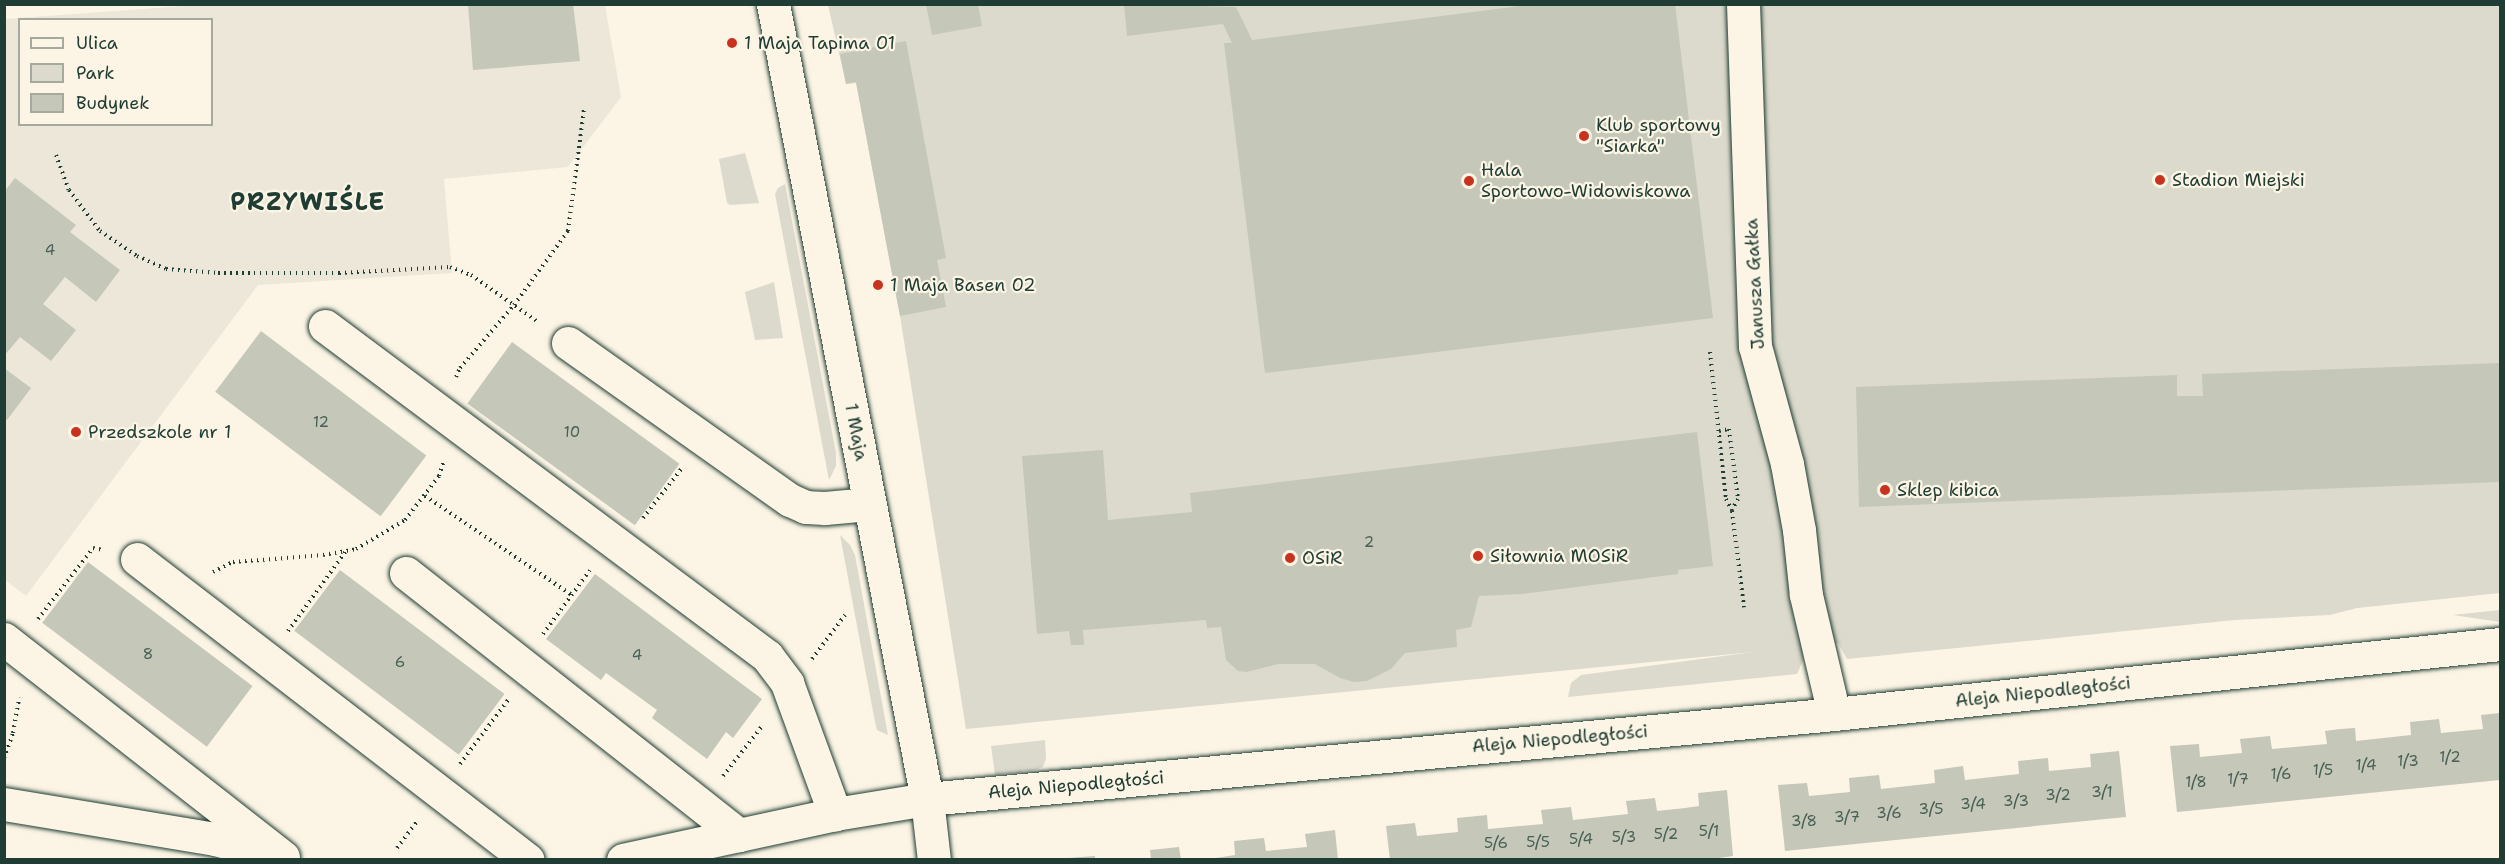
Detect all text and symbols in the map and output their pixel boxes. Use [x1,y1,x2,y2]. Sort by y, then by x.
legend [18,18,213,126]
text: Ulica [76,31,118,55]
place label: 1 Maja Tapima 01 [744,32,895,54]
marker: 1 Maja Tapima 01 [725,36,739,50]
text: Park [76,61,115,85]
text: Budynek [76,91,150,115]
place label: Klub sportowy "Siarka" [1596,115,1721,158]
marker: Klub sportowy "Siarka" [1577,129,1591,143]
place label: Hala Sportowo-Widowiskowa [1481,160,1690,202]
place label: Stadion Miejski [2172,169,2305,191]
marker: Stadion Miejski [2153,173,2167,187]
marker: Hala Sportowo-Widowiskowa [1462,174,1476,188]
district label: PRZYWIŚLE [230,189,386,217]
street label: Janusza Gałka [1741,218,1769,350]
house number: 4 [45,242,55,260]
place label: 1 Maja Basen 02 [890,274,1035,296]
marker: 1 Maja Basen 02 [871,278,885,292]
street label: 1 Maja [840,402,872,462]
house number: 12 [313,414,329,432]
place label: Przedszkole nr 1 [88,421,231,443]
house number: 10 [564,424,580,442]
marker: Przedszkole nr 1 [69,425,83,439]
place label: Sklep kibica [1897,479,1999,501]
marker: Sklep kibica [1878,483,1892,497]
house number: 2 [1364,534,1374,552]
place label: Siłownia MOSiR [1490,545,1628,567]
place label: OSiR [1302,547,1342,569]
marker: Siłownia MOSiR [1471,549,1485,563]
marker: OSiR [1283,551,1297,565]
house number: 8 [143,646,153,664]
house number: 4 [632,647,642,665]
house number: 6 [395,654,405,672]
street label: Aleja Niepodległości [1954,672,2132,712]
street label: Aleja Niepodległości [1471,721,1649,757]
house number: 1/2 [2439,749,2461,767]
house number: 1/3 [2397,753,2419,771]
house number: 1/4 [2355,757,2377,775]
house number: 1/5 [2313,762,2333,780]
house number: 1/6 [2270,766,2292,784]
street label: Aleja Niepodległości [987,767,1165,803]
house number: 1/7 [2227,771,2249,789]
house number: 1/8 [2185,774,2207,792]
house number: 3/1 [2091,784,2113,802]
house number: 3/2 [2045,787,2071,805]
house number: 3/3 [2003,793,2029,811]
house number: 3/4 [1960,796,1986,814]
house number: 3/5 [1919,801,1943,819]
house number: 3/6 [1876,805,1902,823]
house number: 3/7 [1834,809,1860,827]
house number: 3/8 [1791,813,1817,831]
house number: 5/1 [1699,823,1719,841]
house number: 5/2 [1654,826,1678,844]
house number: 5/3 [1612,829,1636,847]
house number: 5/4 [1569,831,1593,849]
house number: 5/5 [1526,834,1550,852]
house number: 5/6 [1484,835,1508,853]

